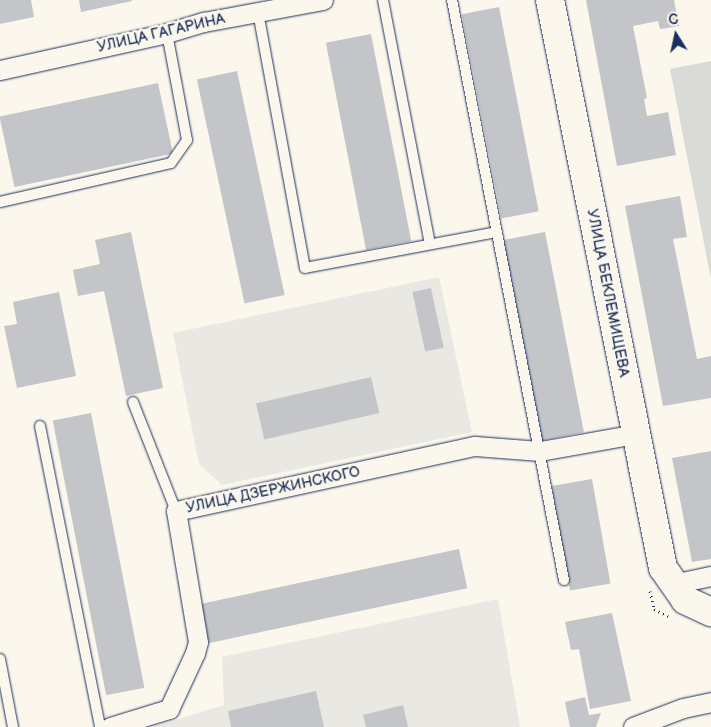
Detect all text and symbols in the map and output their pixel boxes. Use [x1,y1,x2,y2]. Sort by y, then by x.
street label: УЛИЦА ГАГАРИНА [95,10,227,56]
north arrow [651,10,701,60]
text: С [667,11,680,29]
street label: УЛИЦА БЕКЛЕМИЩЕВА [583,207,633,379]
street label: УЛИЦА ДЗЕРЖИНСКОГО [184,463,362,517]

